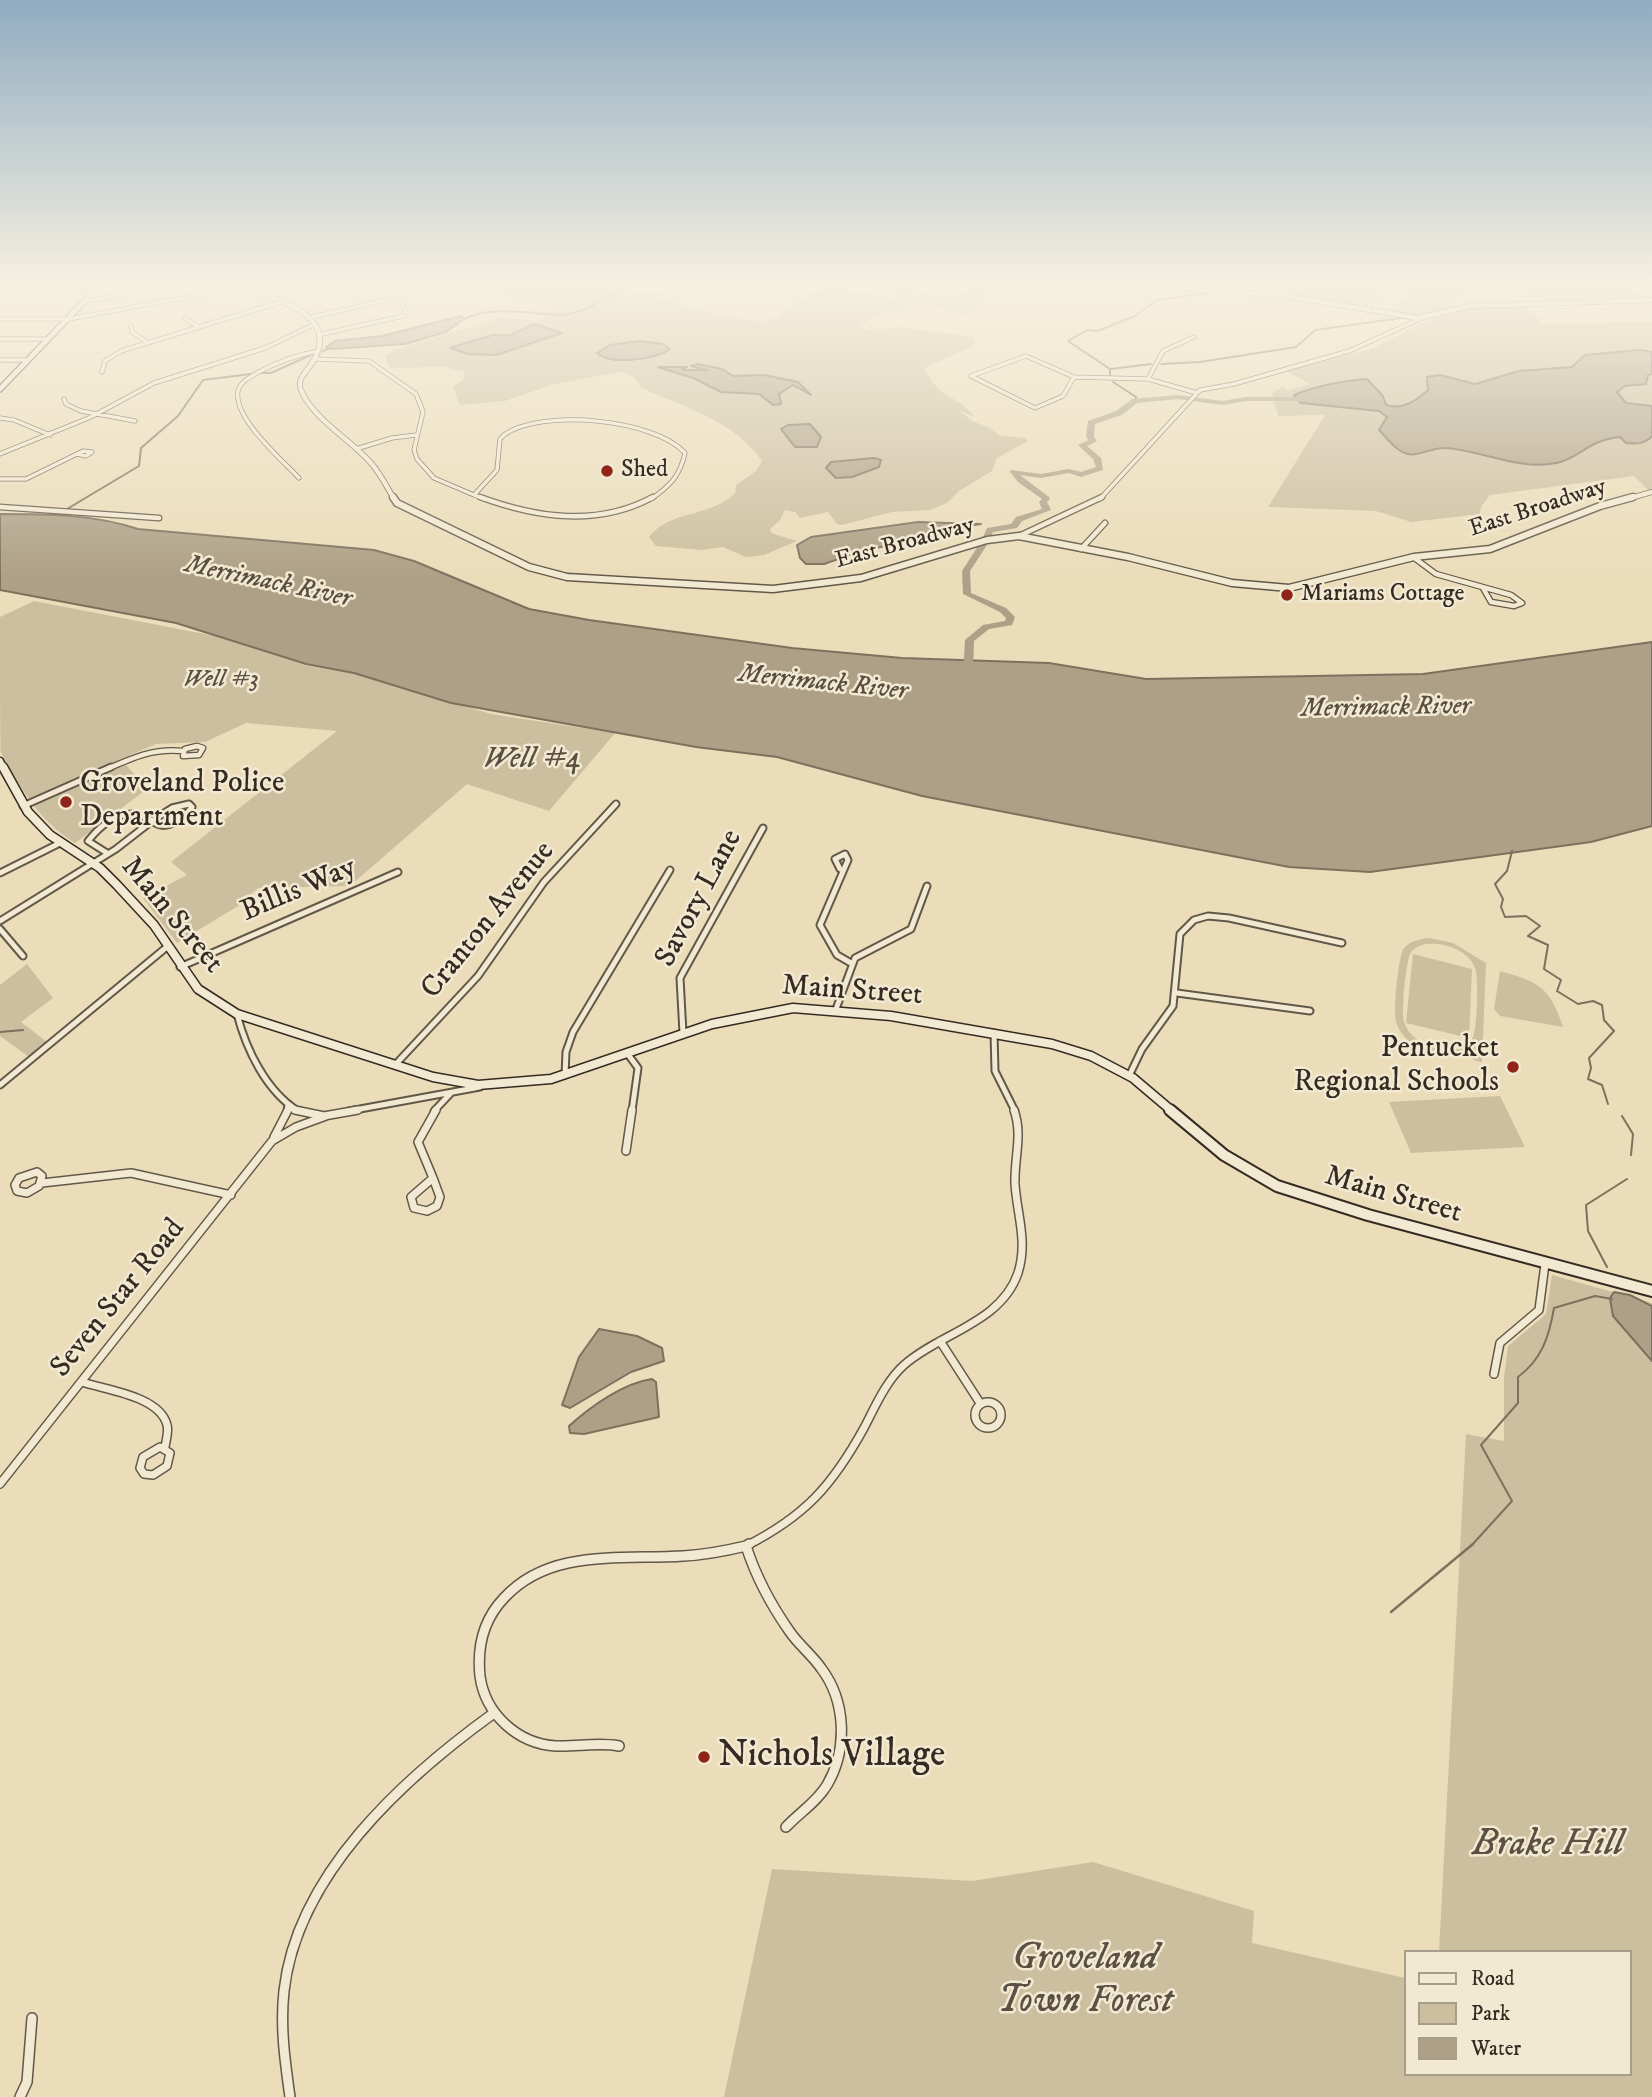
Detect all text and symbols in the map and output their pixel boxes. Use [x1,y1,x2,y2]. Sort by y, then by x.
place label: Shed [621,457,668,485]
marker: Shed [599,463,615,479]
street label: East Broadway [1466,473,1610,545]
street label: East Broadway [832,512,978,576]
water label: Merrimack River [182,550,354,616]
place label: Mariams Cottage [1301,581,1464,609]
marker: Mariams Cottage [1279,587,1295,603]
water label: Merrimack River [737,660,909,708]
park label: Well #3 [183,667,259,695]
water label: Merrimack River [1301,692,1471,726]
park label: Well #4 [483,743,581,779]
place label: Groveland Police Department [80,767,284,838]
marker: Groveland Police Department [58,794,74,810]
street label: Savory Lane [649,824,751,974]
street label: Cranton Avenue [415,835,563,1007]
street label: Main Street [112,850,230,982]
street label: Billis Way [236,851,362,931]
street label: Main Street [780,969,924,1015]
place label: Pentucket Regional Schools [1294,1032,1499,1102]
marker: Pentucket Regional Schools [1505,1059,1521,1075]
street label: Main Street [1320,1159,1466,1233]
street label: Seven Star Road [44,1212,194,1386]
place label: Nichols Village [718,1735,945,1779]
marker: Nichols Village [696,1749,712,1765]
park label: Brake Hill [1472,1824,1624,1868]
park label: Groveland Town Forest [997,1938,1173,2025]
legend [1404,1950,1631,2076]
text: Road [1471,1966,1515,1992]
text: Park [1471,2001,1510,2027]
text: Water [1471,2036,1521,2062]

